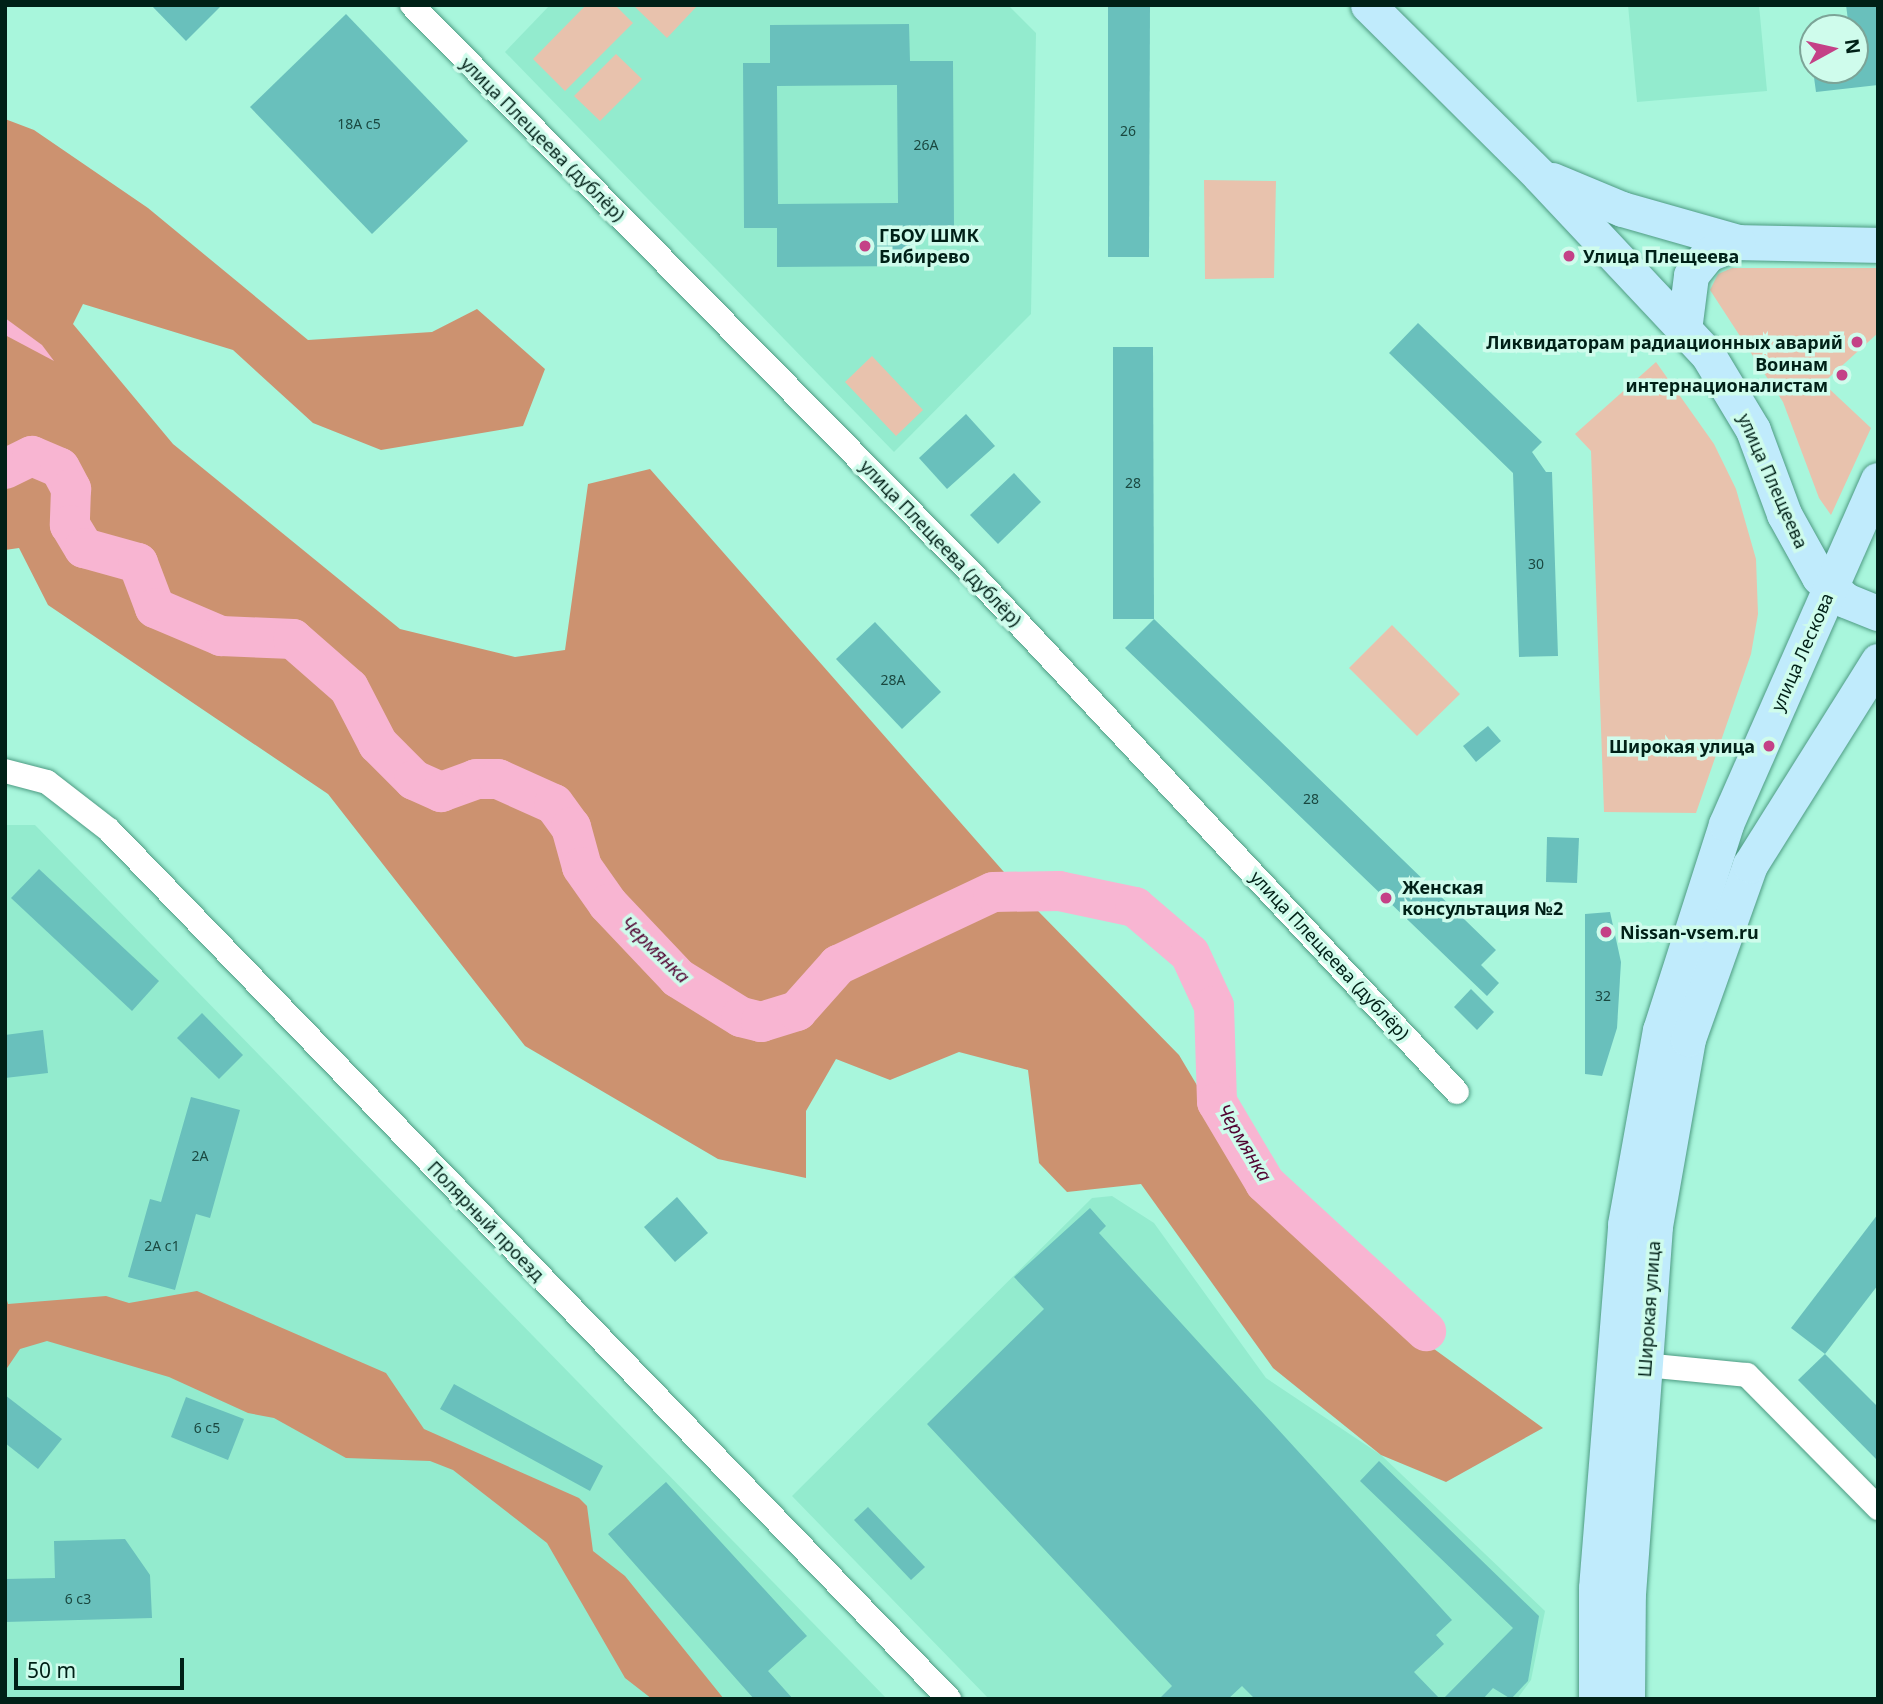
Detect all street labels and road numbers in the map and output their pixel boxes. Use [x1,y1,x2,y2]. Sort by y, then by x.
street label: улица Плещеева (дублёр) [456,52,630,226]
street label: улица Плещеева [1734,410,1812,552]
street label: улица Плещеева (дублёр) [856,455,1026,631]
street label: улица Лескова [1766,590,1838,714]
street label: улица Плещеева (дублёр) [1246,866,1414,1044]
street label: Полярный проезд [423,1156,549,1286]
street label: Широкая улица [1633,1240,1665,1378]

